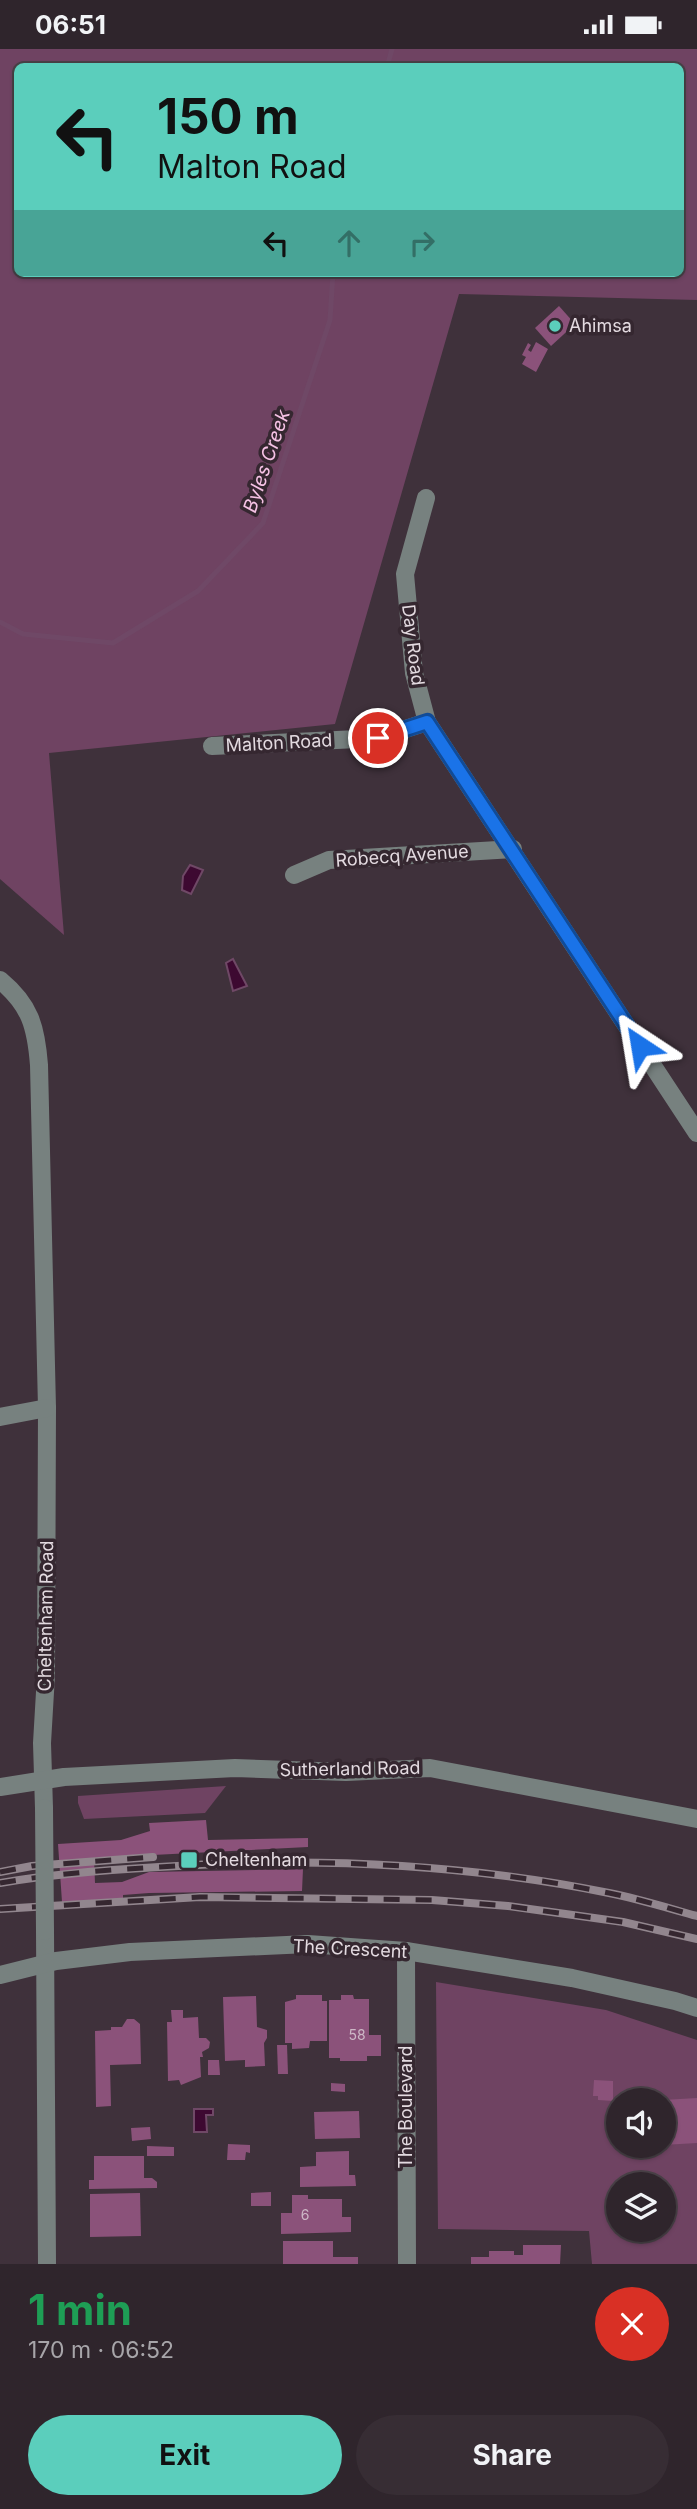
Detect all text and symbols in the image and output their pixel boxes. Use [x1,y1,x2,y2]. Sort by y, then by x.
text: 06:51 [35,9,106,40]
text: 150 m [157,87,299,146]
icon: left [42,91,133,182]
text: Malton Road [157,147,347,186]
icon: left [257,224,295,262]
icon: ahead [330,224,368,262]
icon: right [403,224,441,262]
place label: Ahimsa [569,315,632,336]
marker: Ahimsa [547,318,563,334]
water label: Byles Creek [238,406,295,516]
street label: Day Road [398,603,429,687]
pin [348,708,408,768]
icon: arrive [359,719,397,757]
street label: Malton Road [225,729,333,756]
street label: Robecq Avenue [335,840,469,871]
position arrow [603,1009,677,1083]
street label: Cheltenham Road [34,1540,57,1692]
street label: Sutherland Road [279,1757,421,1780]
place label: Cheltenham [205,1849,307,1870]
marker: Cheltenham [179,1850,199,1870]
street label: The Crescent [292,1935,408,1962]
house number: 58 [348,2026,366,2043]
street label: The Boulevard [395,2045,416,2169]
map controls [606,2088,676,2242]
button: sound [606,2088,676,2158]
button: layers [606,2172,676,2242]
house number: 6 [301,2206,309,2223]
text: 1 min [28,2284,132,2335]
button: close [595,2287,669,2361]
text: 170 m · 06:52 [28,2336,174,2364]
button: Exit [28,2415,342,2495]
button: Share [356,2415,669,2495]

